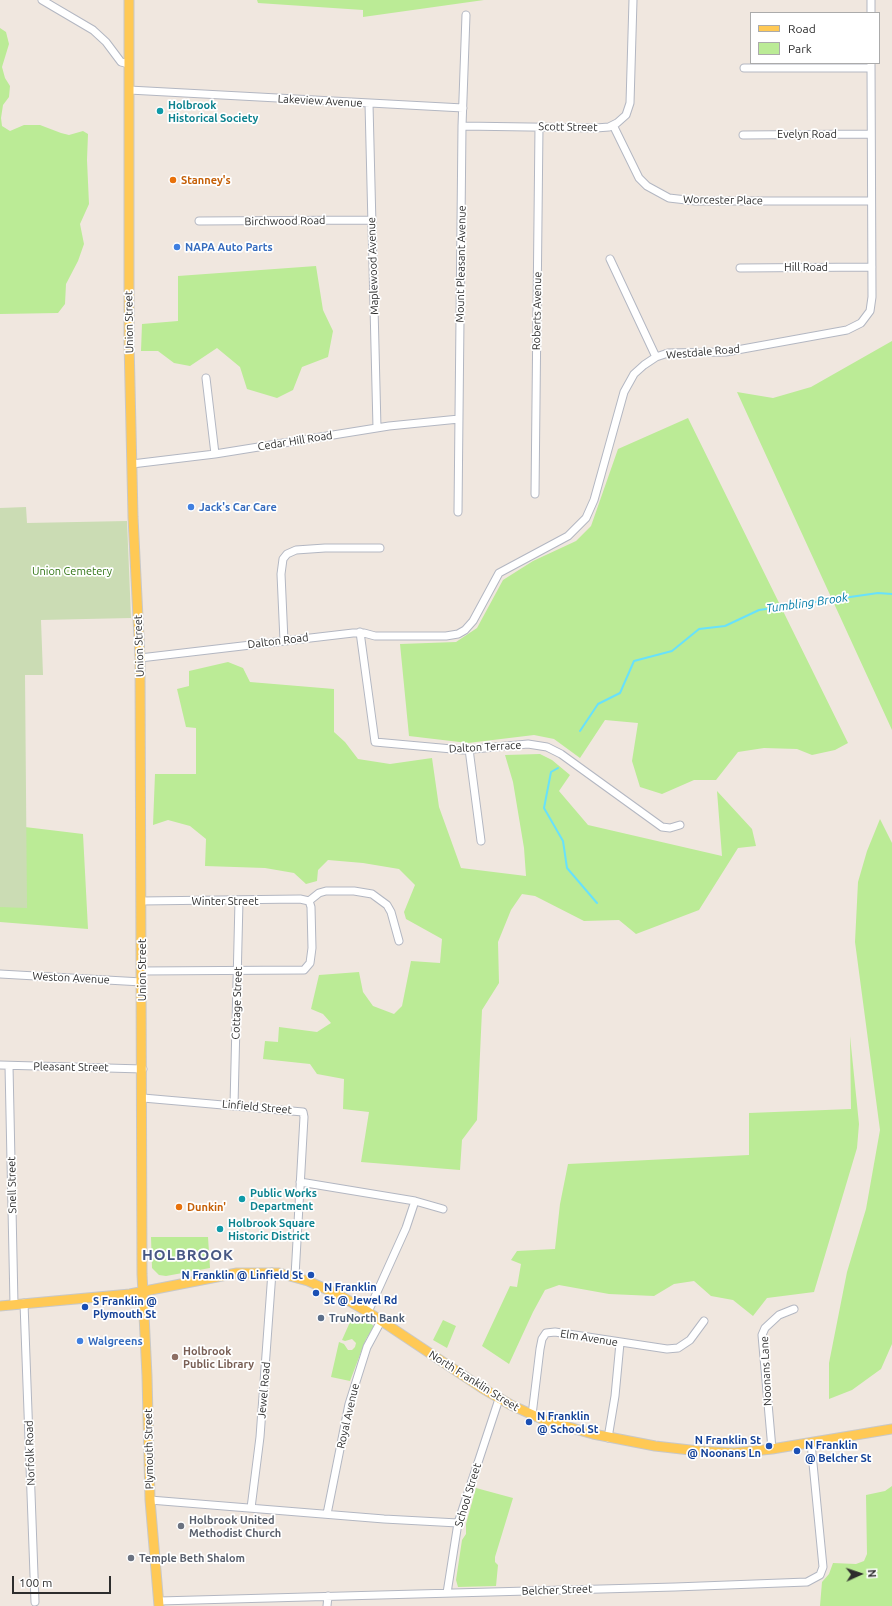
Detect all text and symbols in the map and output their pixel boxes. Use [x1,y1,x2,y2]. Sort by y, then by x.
legend [750,12,880,64]
text: Road [788,22,816,35]
text: Park [788,42,812,55]
street label: Lakeview Avenue [277,92,363,110]
place label: Holbrook Historical Society [168,98,258,124]
marker: Holbrook Historical Society [155,106,165,116]
street label: Scott Street [538,120,598,134]
street label: Evelyn Road [777,127,837,141]
place label: Stanney's [181,173,231,187]
marker: Stanney's [168,175,178,185]
street label: Worcester Place [683,193,763,207]
street label: Mount Pleasant Avenue [453,205,469,323]
street label: Birchwood Road [244,214,326,228]
street label: Maplewood Avenue [365,217,381,315]
place label: NAPA Auto Parts [185,240,273,254]
marker: NAPA Auto Parts [172,242,182,252]
street label: Hill Road [784,260,828,274]
street label: Roberts Avenue [530,272,544,350]
street label: Union Street [122,291,136,353]
street label: Westdale Road [666,342,740,362]
street label: Cedar Hill Road [257,429,333,453]
place label: Jack's Car Care [199,500,277,514]
marker: Jack's Car Care [186,502,196,512]
park label: Union Cemetery [32,564,112,578]
water label: Tumbling Brook [765,590,849,616]
street label: Union Street [131,615,147,677]
street label: Dalton Road [247,631,309,651]
street label: Dalton Terrace [448,739,522,755]
street label: Winter Street [191,894,259,908]
street label: Union Street [135,939,149,1001]
street label: Cottage Street [229,966,245,1040]
street label: Weston Avenue [32,969,110,987]
street label: Pleasant Street [33,1060,109,1074]
street label: Linfield Street [222,1097,292,1117]
street label: Snell Street [5,1156,19,1214]
place label: Public Works Department [250,1186,317,1212]
marker: Public Works Department [237,1194,247,1204]
place label: Dunkin' [187,1200,226,1214]
marker: Dunkin' [174,1202,184,1212]
place label: Holbrook Square Historic District [228,1216,315,1242]
marker: Holbrook Square Historic District [215,1224,225,1234]
district label: HOLBROOK [142,1246,234,1264]
place label: N Franklin @ Linfield St [182,1268,303,1282]
marker: N Franklin @ Linfield St [306,1270,316,1280]
place label: N Franklin St @ Jewel Rd [324,1280,397,1306]
marker: N Franklin St @ Jewel Rd [311,1288,321,1298]
place label: S Franklin @ Plymouth St [93,1294,157,1320]
marker: S Franklin @ Plymouth St [80,1302,90,1312]
place label: TruNorth Bank [329,1311,405,1325]
marker: TruNorth Bank [316,1313,326,1323]
street label: Elm Avenue [559,1327,619,1349]
place label: Walgreens [88,1334,143,1348]
marker: Walgreens [75,1336,85,1346]
street label: Noonans Lane [758,1336,774,1406]
place label: Holbrook Public Library [183,1344,254,1370]
street label: North Franklin Street [426,1348,522,1414]
marker: Holbrook Public Library [170,1352,180,1362]
street label: Jewel Road [255,1361,273,1419]
street label: Royal Avenue [334,1382,362,1450]
street label: Plymouth Street [142,1408,156,1490]
place label: N Franklin @ School St [537,1409,599,1435]
marker: N Franklin @ School St [524,1417,534,1427]
street label: Norfolk Road [22,1420,38,1486]
place label: N Franklin St @ Noonans Ln [687,1433,761,1459]
place label: N Franklin @ Belcher St [805,1438,871,1464]
marker: N Franklin St @ Noonans Ln [764,1441,774,1451]
marker: N Franklin @ Belcher St [792,1446,802,1456]
street label: School Street [452,1461,484,1529]
place label: Holbrook United Methodist Church [189,1513,281,1539]
marker: Holbrook United Methodist Church [176,1521,186,1531]
place label: Temple Beth Shalom [139,1551,245,1565]
marker: Temple Beth Shalom [126,1553,136,1563]
north arrow [840,1554,880,1594]
scale bar [14,1568,113,1594]
text: N [866,1569,878,1578]
text: 100 m [19,1576,52,1589]
street label: Belcher Street [521,1582,593,1598]

